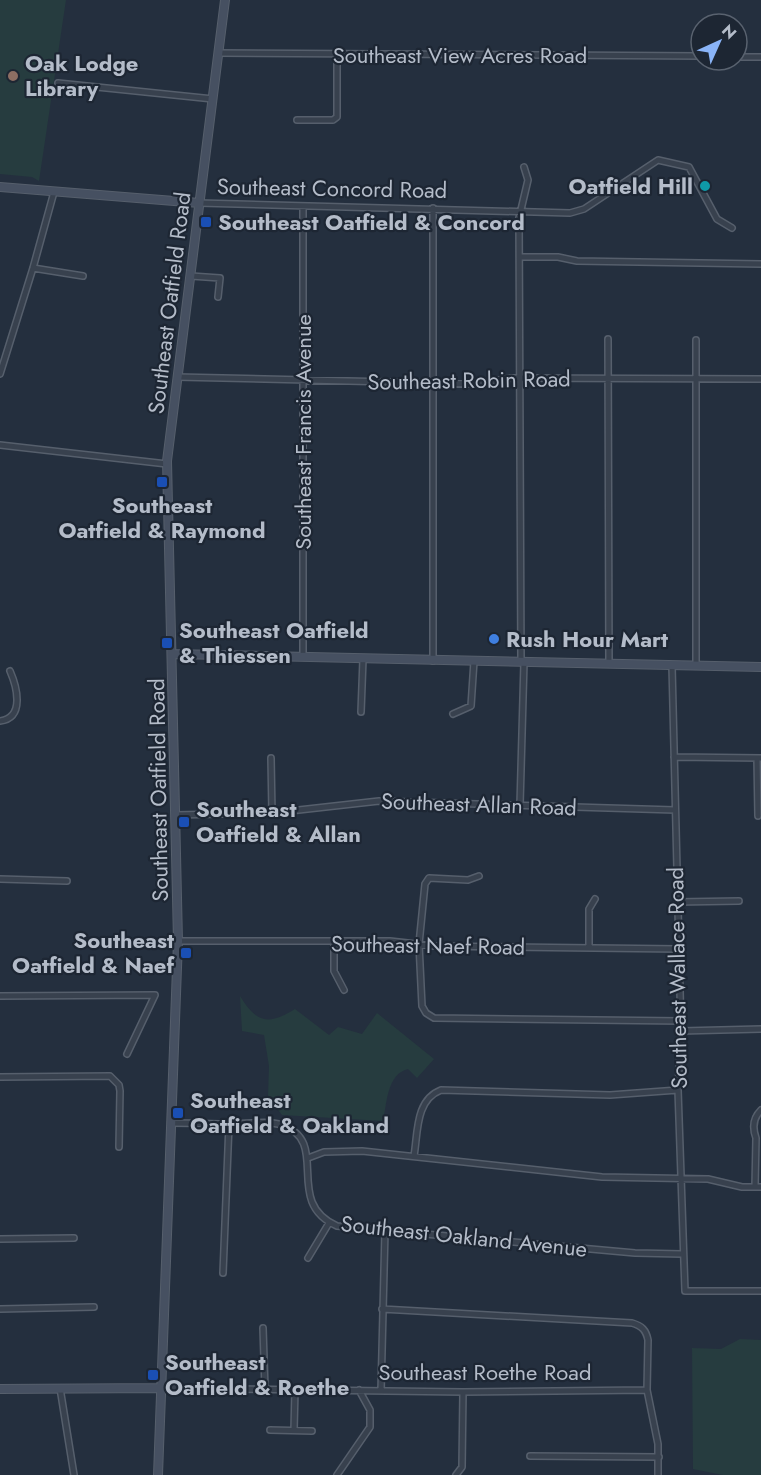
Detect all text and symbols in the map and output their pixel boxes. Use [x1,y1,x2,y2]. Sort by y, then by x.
north arrow [689,12,749,72]
text: N [717,19,742,44]
street label: Southeast View Acres Road [333,39,587,71]
place label: Oak Lodge Library [25,47,138,104]
marker: Oak Lodge Library [6,69,20,83]
street label: Southeast Concord Road [217,170,447,206]
place label: Oatfield Hill [568,170,693,202]
marker: Oatfield Hill [698,179,712,193]
street label: Southeast Oatfield Road [140,190,198,416]
place label: Southeast Oatfield & Concord [218,206,525,238]
marker: Southeast Oatfield & Concord [199,215,213,229]
street label: Southeast Francis Avenue [287,314,319,550]
street label: Southeast Robin Road [367,362,571,398]
marker: Southeast Oatfield & Raymond [155,475,169,489]
place label: Southeast Oatfield & Raymond [58,489,266,546]
place label: Southeast Oatfield & Thiessen [179,614,369,671]
place label: Rush Hour Mart [506,623,668,655]
marker: Rush Hour Mart [487,632,501,646]
marker: Southeast Oatfield & Thiessen [160,636,174,650]
street label: Southeast Oatfield Road [140,678,176,902]
street label: Southeast Allan Road [381,785,577,823]
place label: Southeast Oatfield & Allan [196,793,361,850]
marker: Southeast Oatfield & Allan [177,815,191,829]
street label: Southeast Wallace Road [659,867,695,1089]
place label: Southeast Oatfield & Naef [12,924,175,981]
street label: Southeast Naef Road [331,927,525,963]
marker: Southeast Oatfield & Naef [179,946,193,960]
place label: Southeast Oatfield & Oakland [190,1084,389,1141]
marker: Southeast Oatfield & Oakland [171,1106,185,1120]
street label: Southeast Oakland Avenue [339,1207,589,1265]
place label: Southeast Oatfield & Roethe [165,1346,349,1403]
street label: Southeast Roethe Road [379,1356,591,1388]
marker: Southeast Oatfield & Roethe [146,1368,160,1382]

